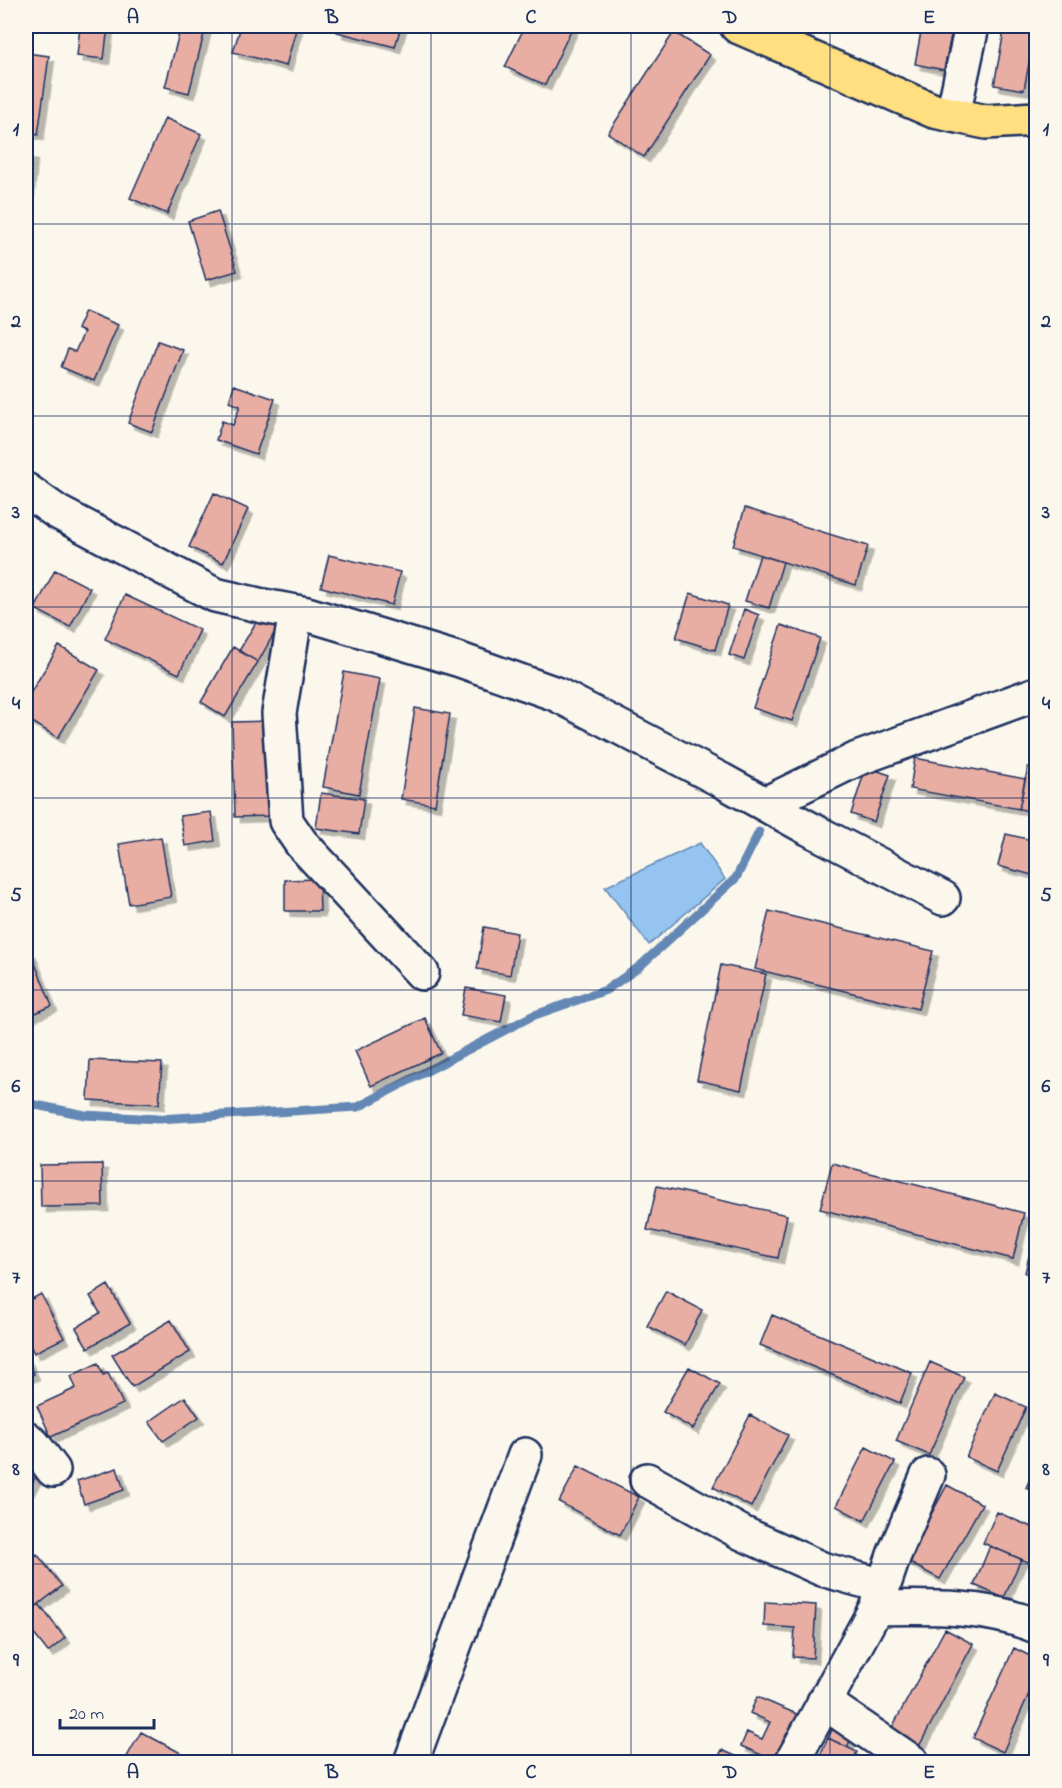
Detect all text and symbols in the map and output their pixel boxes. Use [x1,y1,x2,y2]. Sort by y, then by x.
text: A [127,4,139,33]
text: B [324,4,339,33]
text: C [526,4,537,33]
text: D [722,4,737,33]
text: E [923,4,935,33]
text: 1 [13,116,20,145]
text: 1 [1043,116,1050,145]
text: 2 [10,308,21,337]
text: 2 [1040,308,1051,337]
text: 3 [11,499,20,528]
text: 3 [1041,499,1050,528]
text: 4 [12,690,21,719]
text: 4 [1042,690,1051,719]
text: 5 [10,882,22,911]
text: 5 [1040,882,1052,911]
text: 6 [12,1073,21,1102]
text: 6 [1042,1073,1051,1102]
text: 7 [12,1264,21,1293]
text: 7 [1042,1264,1051,1293]
text: 8 [11,1456,20,1485]
text: 8 [1041,1456,1050,1485]
text: 9 [12,1647,20,1676]
text: 9 [1042,1647,1050,1676]
scale bar [60,1692,154,1730]
text: 20 m [69,1702,104,1728]
text: A [127,1759,139,1788]
text: B [324,1759,339,1788]
text: C [526,1759,537,1788]
text: D [722,1759,737,1788]
text: E [923,1759,935,1788]

